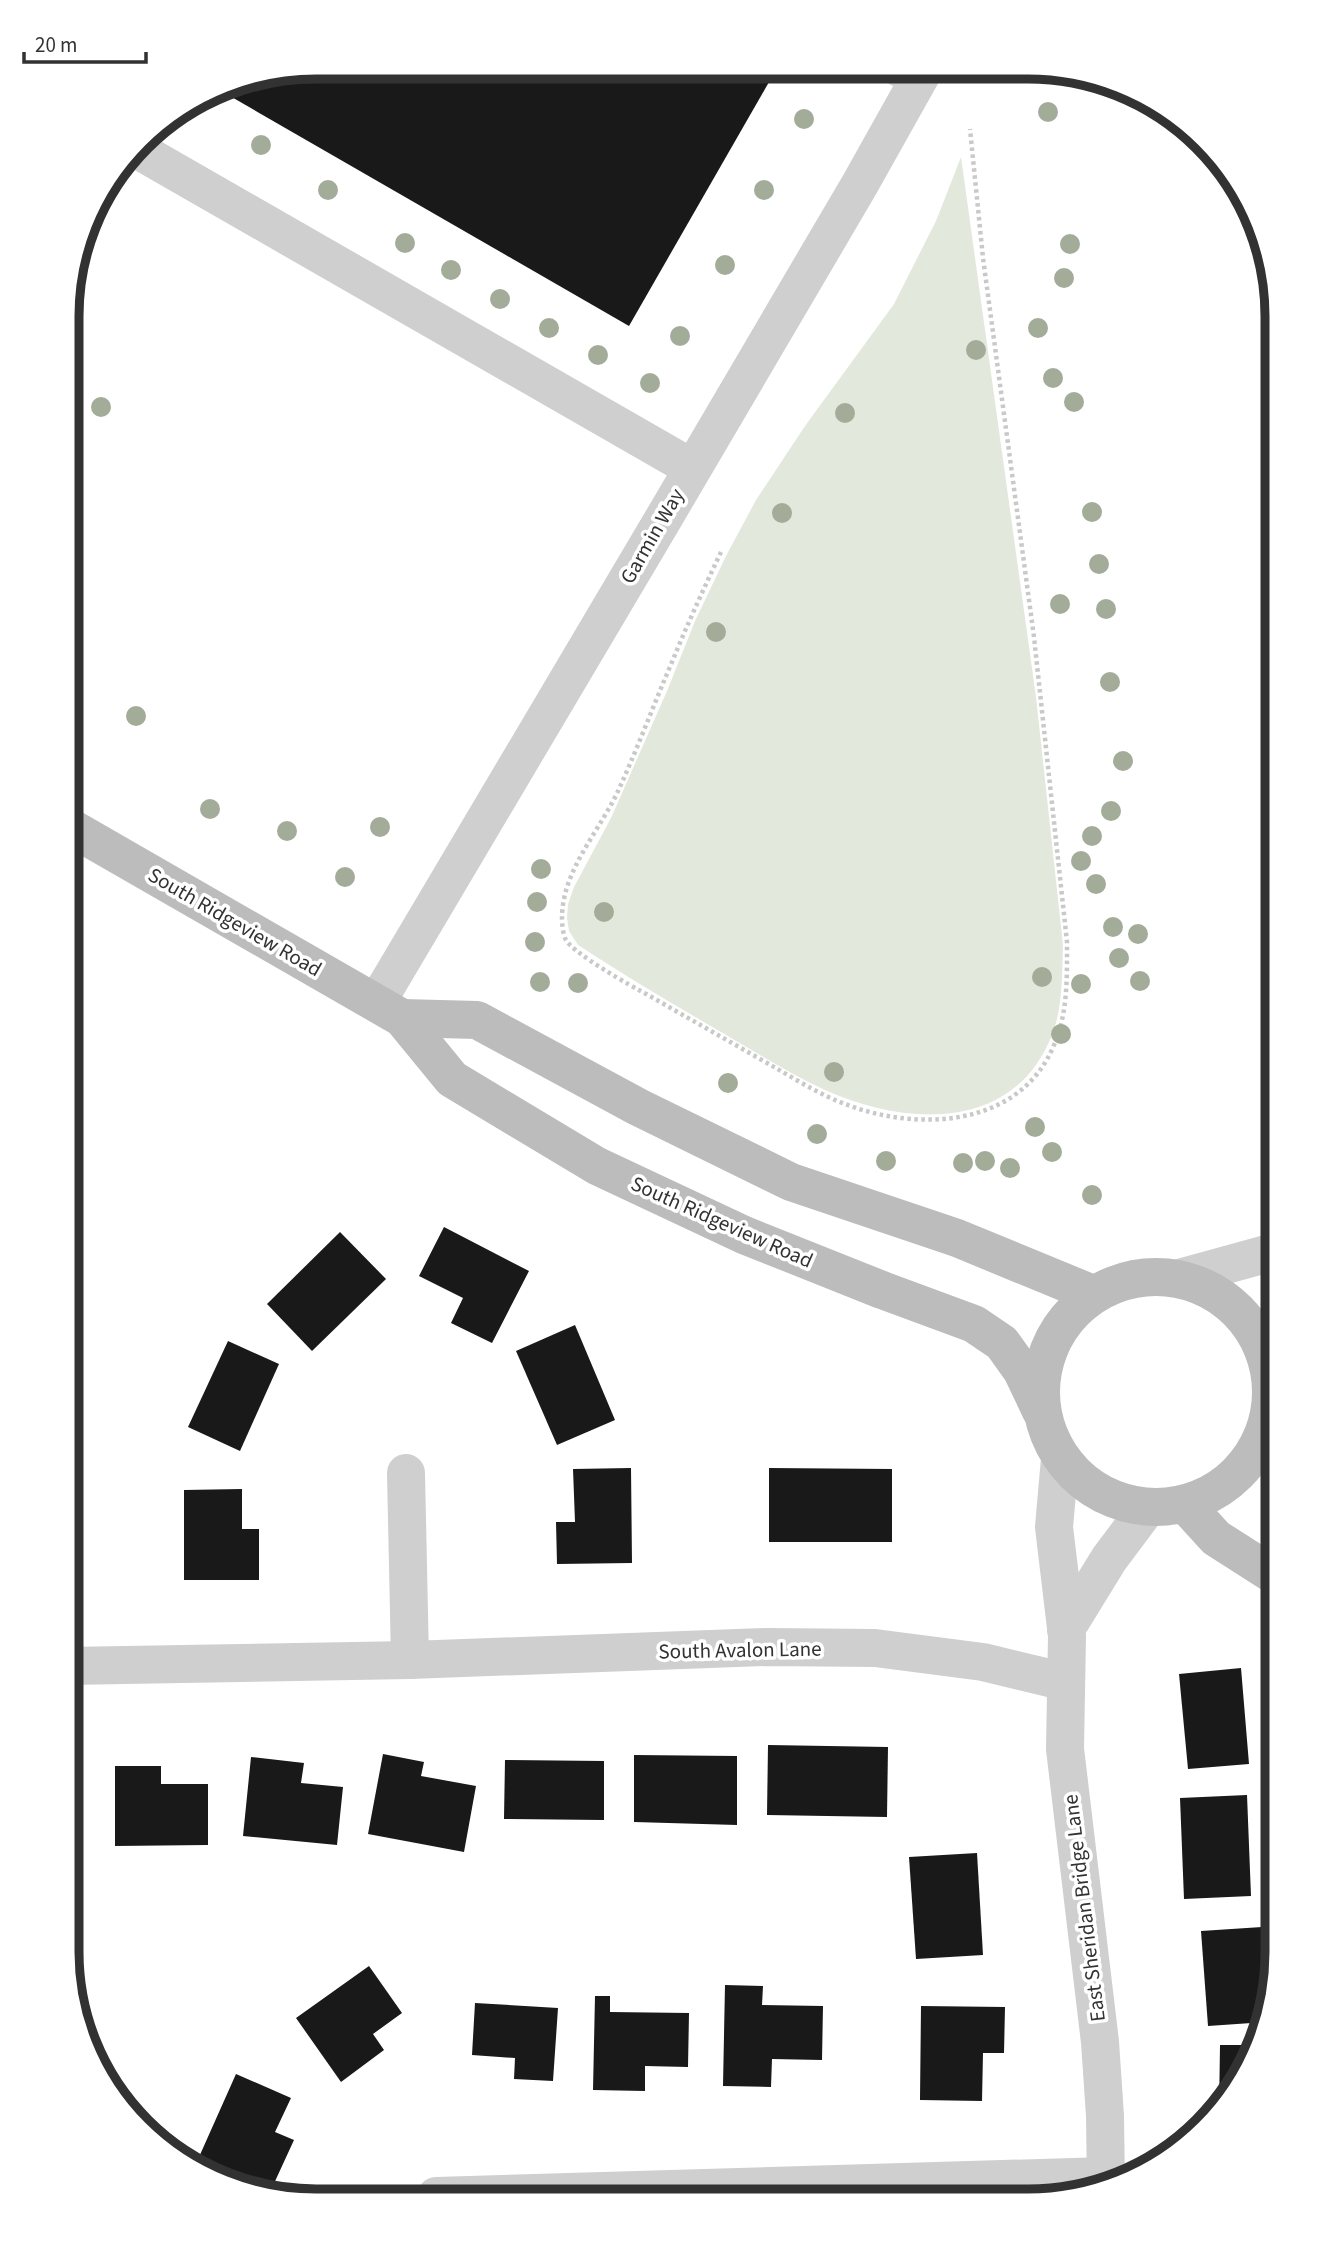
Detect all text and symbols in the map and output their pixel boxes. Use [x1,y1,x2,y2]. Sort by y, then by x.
scale bar [24,21,147,65]
text: 20 m [35,30,77,60]
street label: Garmin Way [613,483,691,589]
street label: South Ridgeview Road [143,860,327,984]
street label: South Ridgeview Road [626,1168,818,1276]
street label: South Avalon Lane [658,1634,822,1666]
street label: East Sheridan Bridge Lane [1055,1793,1113,2023]

